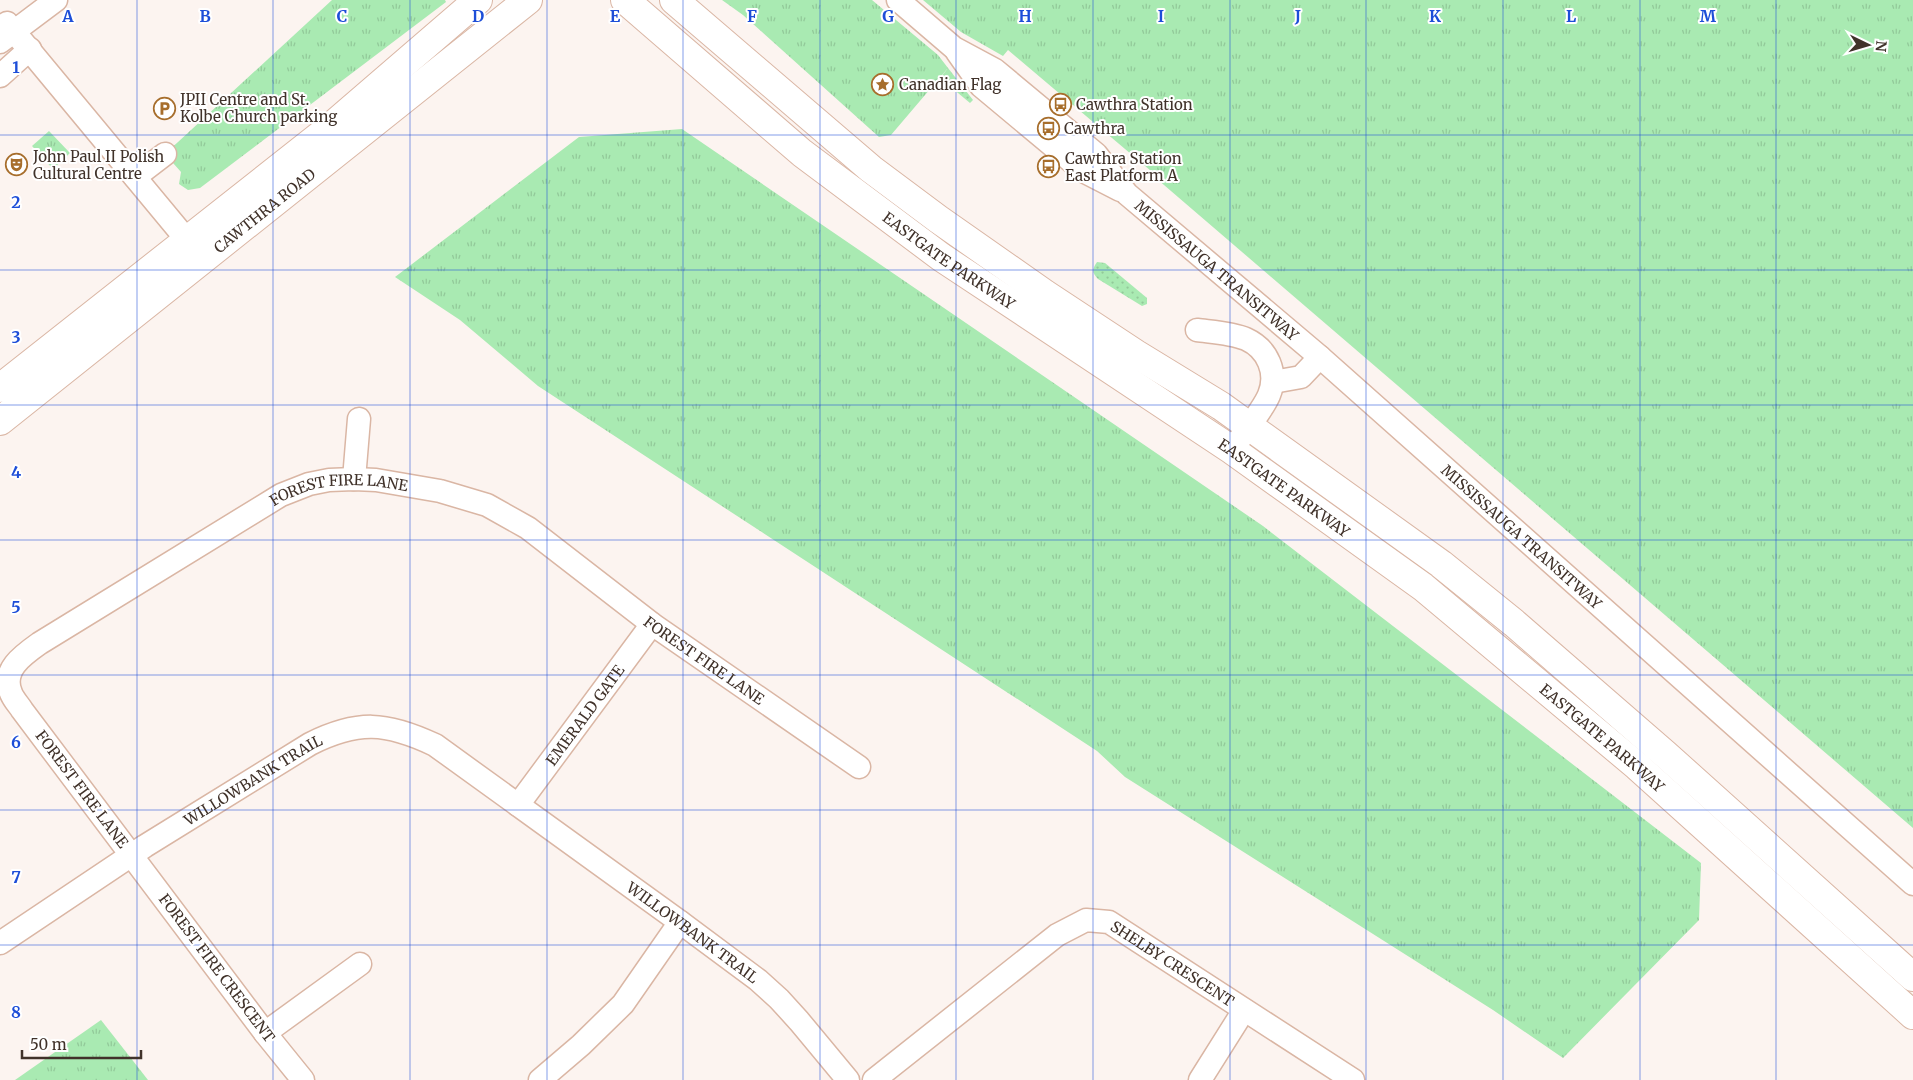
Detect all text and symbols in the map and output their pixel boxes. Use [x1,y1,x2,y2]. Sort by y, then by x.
text: A [61,6,74,26]
text: B [199,6,211,26]
text: C [337,6,347,26]
text: D [472,6,484,26]
text: E [610,6,621,26]
text: F [747,6,757,26]
text: G [882,6,894,26]
text: H [1018,6,1032,26]
text: I [1158,6,1164,26]
text: J [1294,6,1301,26]
text: K [1429,6,1441,26]
text: L [1566,6,1576,26]
text: M [1700,6,1717,26]
north arrow [1843,20,1893,70]
text: N [1872,40,1890,52]
text: 1 [12,57,20,77]
place icon: Canadian Flag [871,72,895,96]
place label: Canadian Flag [899,75,1001,94]
place label: JPII Centre and St. Kolbe Church parking [179,90,337,126]
bus stop icon: Cawthra Station [1048,92,1072,116]
place label: Cawthra Station [1076,95,1193,114]
parking icon: JPII Centre and St. Kolbe Church parking [152,96,176,120]
bus stop icon: Cawthra [1036,116,1060,140]
place label: Cawthra [1064,119,1125,138]
place label: John Paul II Polish Cultural Centre [32,147,164,183]
place label: Cawthra Station East Platform A [1065,149,1182,185]
theatre icon: John Paul II Polish Cultural Centre [5,153,29,177]
bus stop icon: Cawthra Station East Platform A [1037,155,1061,179]
street label: CAWTHRA ROAD [210,164,319,257]
text: 2 [11,192,21,212]
street label: MISSISSAUGA TRANSITWAY [1131,196,1303,345]
street label: EASTGATE PARKWAY [879,207,1019,313]
text: 3 [11,327,21,347]
street label: EASTGATE PARKWAY [1215,434,1354,541]
street label: MISSISSAUGA TRANSITWAY [1438,460,1606,613]
text: 4 [11,462,21,482]
street label: FOREST FIRE LANE [266,469,410,510]
text: 5 [11,597,21,617]
street label: FOREST FIRE LANE [640,612,769,709]
street label: EMERALD GATE [541,661,628,769]
street label: EASTGATE PARKWAY [1536,679,1669,796]
street label: FOREST FIRE LANE [32,727,133,852]
street label: WILLOWBANK TRAIL [179,730,326,830]
text: 6 [11,732,21,752]
text: 7 [11,867,21,887]
street label: WILLOWBANK TRAIL [623,877,763,987]
street label: FOREST FIRE CRESCENT [155,890,279,1047]
street label: SHELBY CRESCENT [1107,916,1238,1010]
text: 8 [11,1002,21,1022]
scale bar [22,1028,141,1060]
text: 50 m [30,1035,67,1054]

